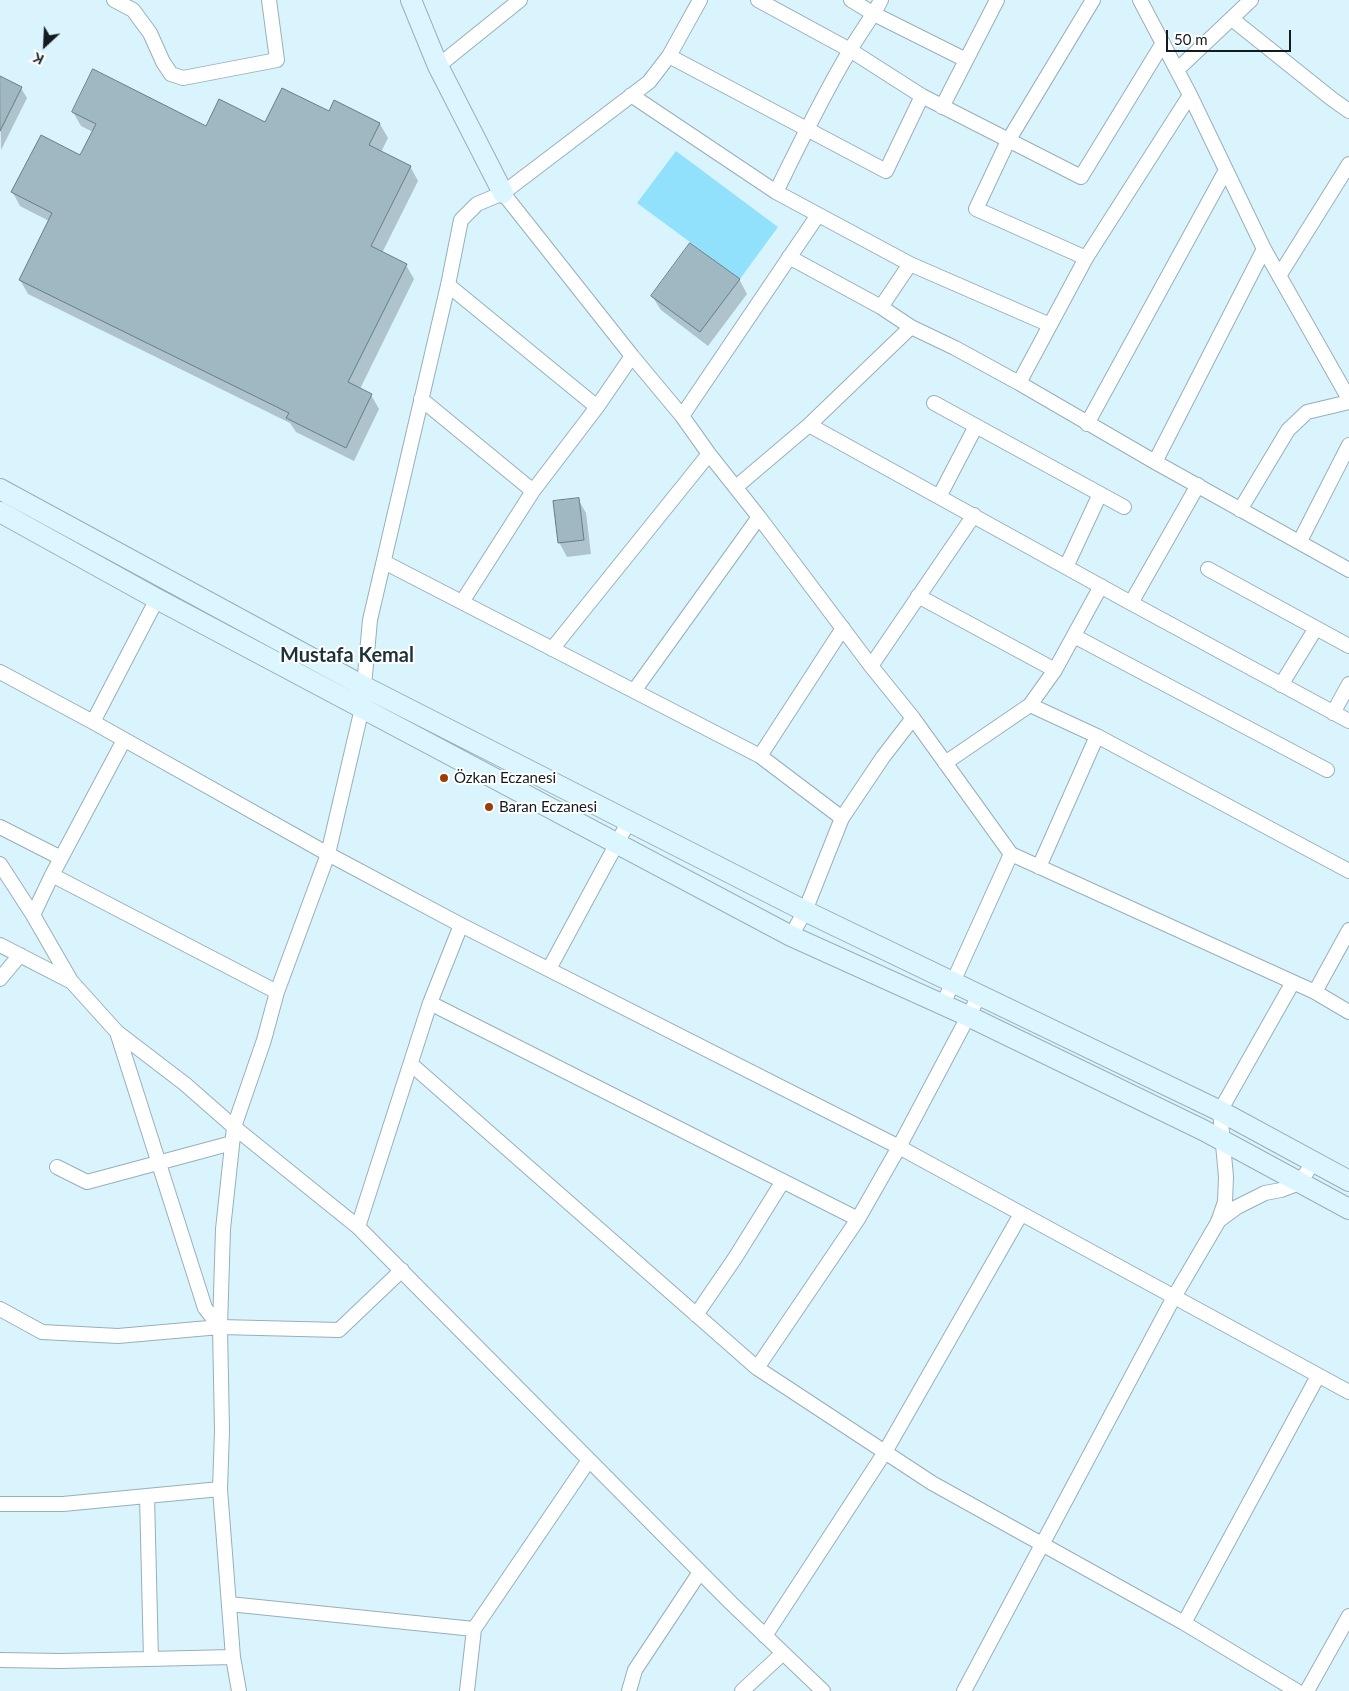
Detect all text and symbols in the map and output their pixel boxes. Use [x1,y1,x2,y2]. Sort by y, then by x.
north arrow [20,20,70,70]
scale bar [1169,20,1294,52]
text: 50 m [1174,30,1208,48]
text: K [31,49,46,69]
district label: Mustafa Kemal [280,644,414,668]
place label: Özkan Eczanesi [454,769,556,787]
marker: Özkan Eczanesi [438,772,450,784]
place label: Baran Eczanesi [499,798,597,816]
marker: Baran Eczanesi [483,801,495,813]

